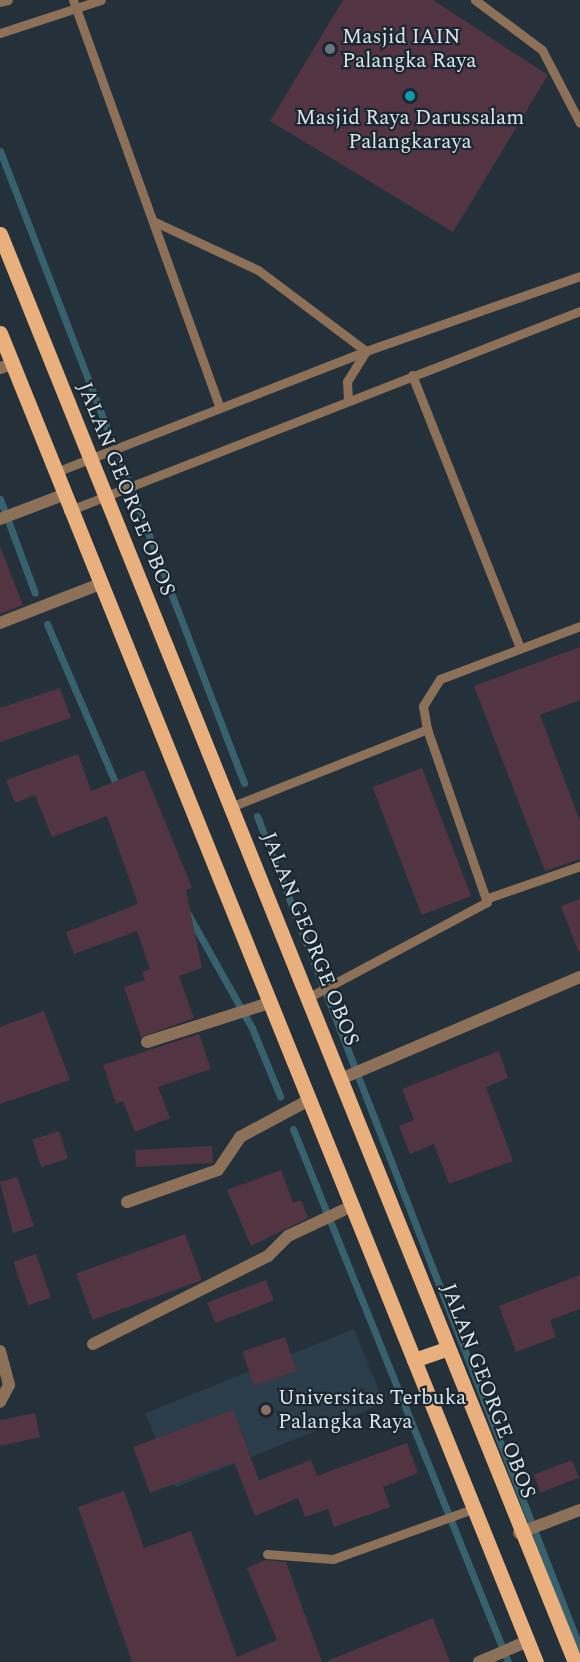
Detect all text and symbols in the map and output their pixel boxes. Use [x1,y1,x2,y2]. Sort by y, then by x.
place label: Masjid IAIN Palangka Raya [342,24,476,74]
marker: Masjid IAIN Palangka Raya [323,42,337,56]
marker: Masjid Raya Darussalam Palangkaraya [403,89,417,103]
place label: Masjid Raya Darussalam Palangkaraya [296,105,524,155]
street label: JALAN GEORGE OBOS [72,378,180,600]
street label: JALAN GEORGE OBOS [256,828,364,1050]
street label: JALAN GEORGE OBOS [435,1280,541,1502]
place label: Universitas Terbuka Palangka Raya [278,1385,466,1435]
marker: Universitas Terbuka Palangka Raya [259,1403,273,1417]

